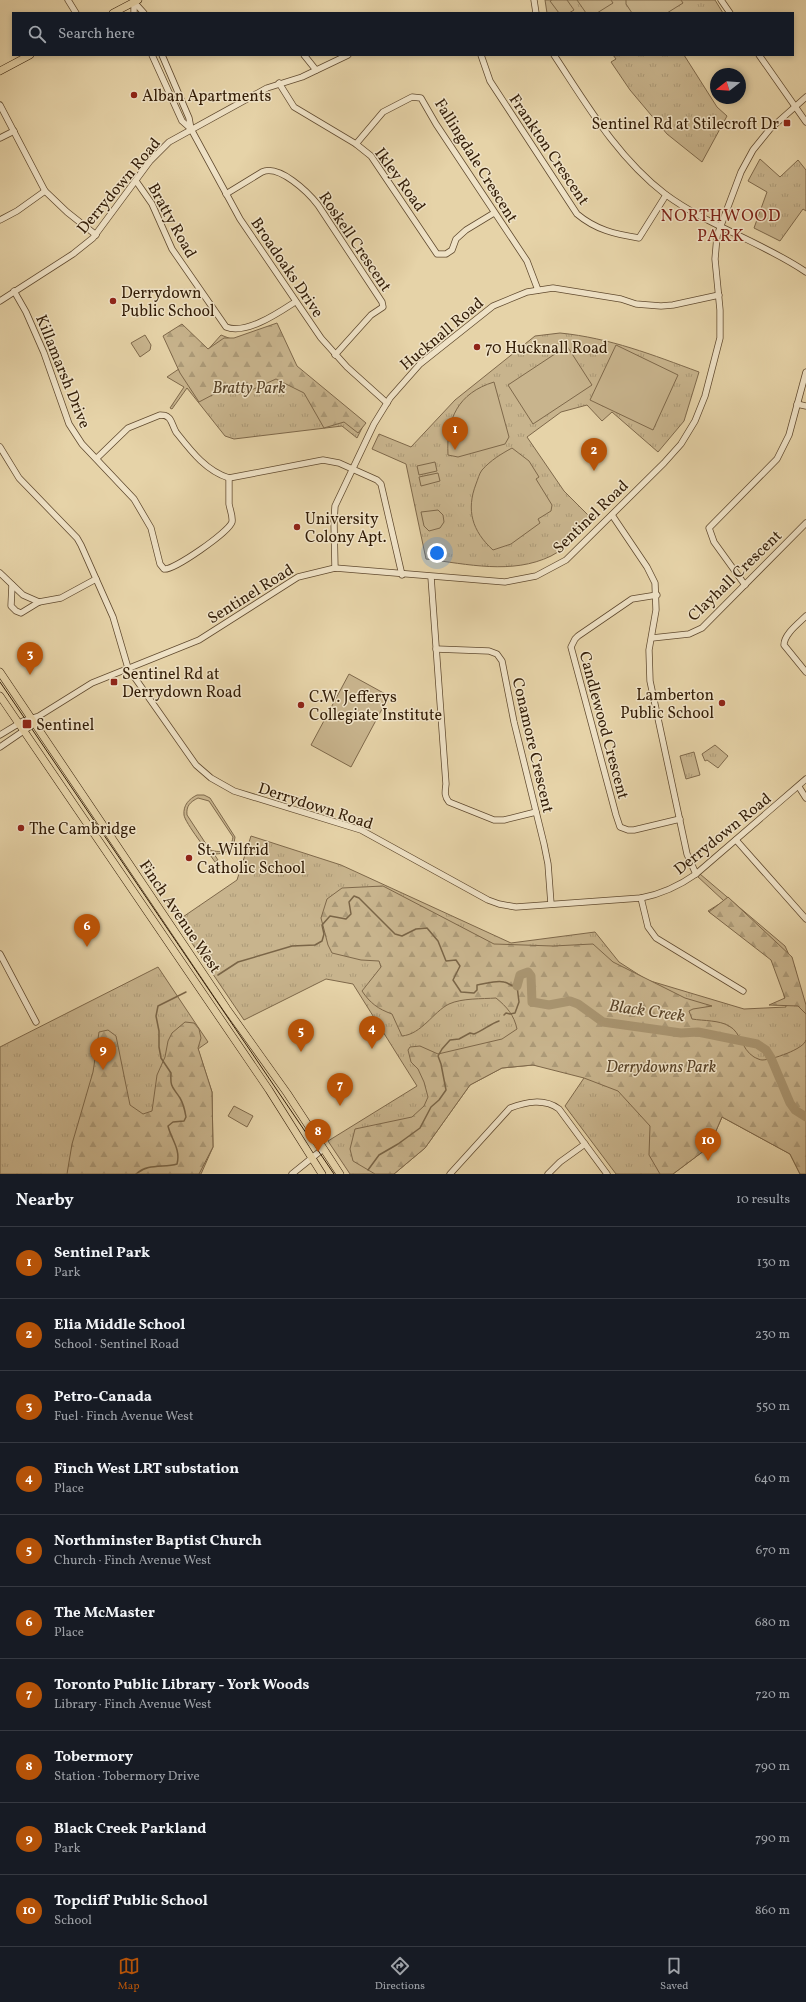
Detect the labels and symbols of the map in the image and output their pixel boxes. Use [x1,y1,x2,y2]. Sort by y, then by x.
north arrow [710,68,746,104]
place label: Alban Apartments [142,86,272,108]
marker: Alban Apartments [129,90,139,100]
street label: Frankton Crescent [503,90,594,210]
street label: Fallingdale Crescent [428,95,523,228]
place label: Sentinel Rd at Stilecroft Dr [591,114,779,136]
marker: Sentinel Rd at Stilecroft Dr [782,118,792,128]
street label: Derrydown Road [73,133,166,239]
street label: Ikley Road [369,144,430,217]
street label: Bratty Road [142,179,201,263]
street label: Roskell Crescent [313,188,396,297]
district label: NORTHWOOD PARK [661,205,781,248]
street label: Broadoaks Drive [245,214,328,323]
place label: Derrydown Public School [121,283,215,323]
street label: Hucknall Road [396,293,489,376]
marker: Derrydown Public School [108,296,118,306]
street label: Killamarsh Drive [29,312,95,432]
place label: 70 Hucknall Road [485,338,608,360]
marker: 70 Hucknall Road [472,342,482,352]
park label: Bratty Park [212,378,286,400]
pin: 1 [442,417,468,450]
pin: 2 [581,438,607,471]
street label: Sentinel Road [549,476,634,559]
place label: University Colony Apt. [305,509,387,549]
marker: University Colony Apt. [292,522,302,532]
street label: Clayhall Crescent [683,525,788,627]
your location [427,543,447,563]
street label: Sentinel Road [204,559,298,630]
pin: 3 [17,642,43,675]
street label: Candlewood Crescent [573,649,633,802]
place label: Sentinel Rd at Derrydown Road [122,664,242,704]
street label: Conamore Crescent [506,676,558,816]
marker: Sentinel Rd at Derrydown Road [109,677,119,687]
place label: Lamberton Public School [620,685,714,725]
place label: C.W. Jefferys Collegiate Institute [309,687,442,727]
marker: Lamberton Public School [717,698,727,708]
marker: C.W. Jefferys Collegiate Institute [296,700,306,710]
place label: Sentinel [36,715,95,737]
marker: Sentinel [21,718,33,730]
street label: Derrydown Road [255,778,376,836]
street label: Derrydown Road [670,788,777,881]
place label: The Cambridge [29,819,136,841]
marker: The Cambridge [16,823,26,833]
place label: St. Wilfrid Catholic School [197,840,306,880]
marker: St. Wilfrid Catholic School [184,853,194,863]
street label: Finch Avenue West [133,856,226,978]
pin: 6 [74,914,100,947]
water label: Black Creek [607,995,686,1028]
pin: 4 [359,1016,385,1049]
pin: 5 [288,1019,314,1052]
pin: 9 [90,1037,116,1070]
park label: Derrydowns Park [606,1057,717,1079]
pin: 7 [327,1073,353,1106]
pin: 8 [305,1119,331,1152]
pin: 10 [695,1128,721,1161]

